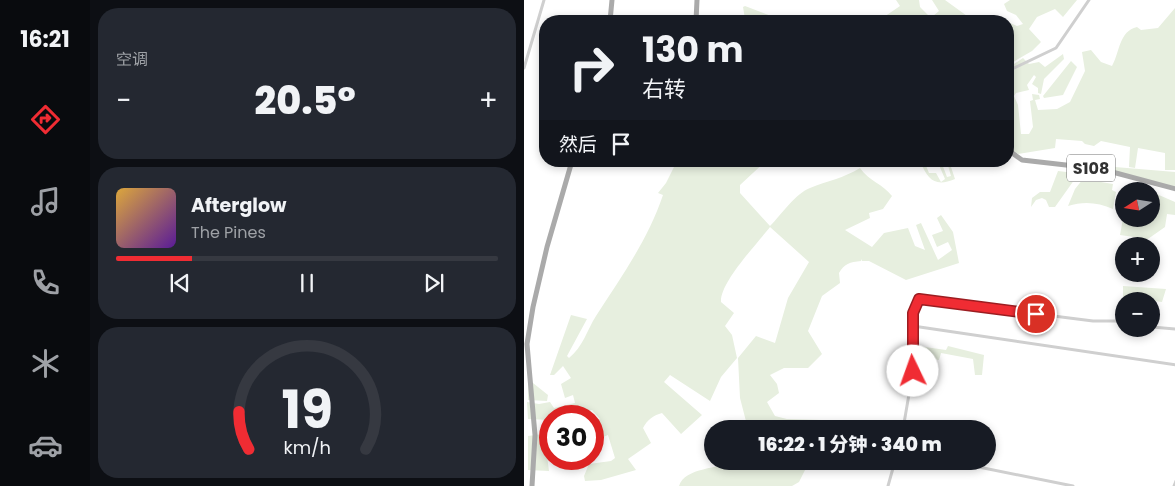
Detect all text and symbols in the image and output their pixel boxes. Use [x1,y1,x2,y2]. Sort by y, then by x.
text: 16:21 [20,24,70,55]
text: 130 m [642,25,744,74]
icon: right [559,35,624,100]
text: 空调 [116,48,148,71]
text: 20.5° [255,74,356,127]
text: 右转 [642,74,686,105]
text: − [116,81,131,120]
text: + [479,81,498,120]
icon: directions [28,102,63,137]
icon: arrive [607,130,635,158]
text: 然后 [559,131,597,158]
road number: S108 [1067,154,1115,182]
north arrow [1115,182,1160,228]
map controls [1115,182,1160,337]
icon: music [28,184,63,219]
text: Afterglow [191,192,286,219]
text: The Pines [191,221,266,244]
button: + [1115,237,1160,282]
icon: phone [28,265,63,300]
icon: previous [166,269,194,297]
icon: pause [293,269,321,297]
icon: next [420,269,448,297]
button: − [1115,292,1160,337]
pin [1015,293,1057,335]
icon: arrive [1022,300,1050,328]
position arrow [886,344,938,396]
icon: climate [28,346,63,381]
text: 19 [281,373,333,446]
speed limit sign: 30 [539,405,604,470]
icon: car [28,428,63,463]
text: 16:22 · 1 分钟 · 340 m [758,431,942,458]
text: km/h [283,435,331,460]

